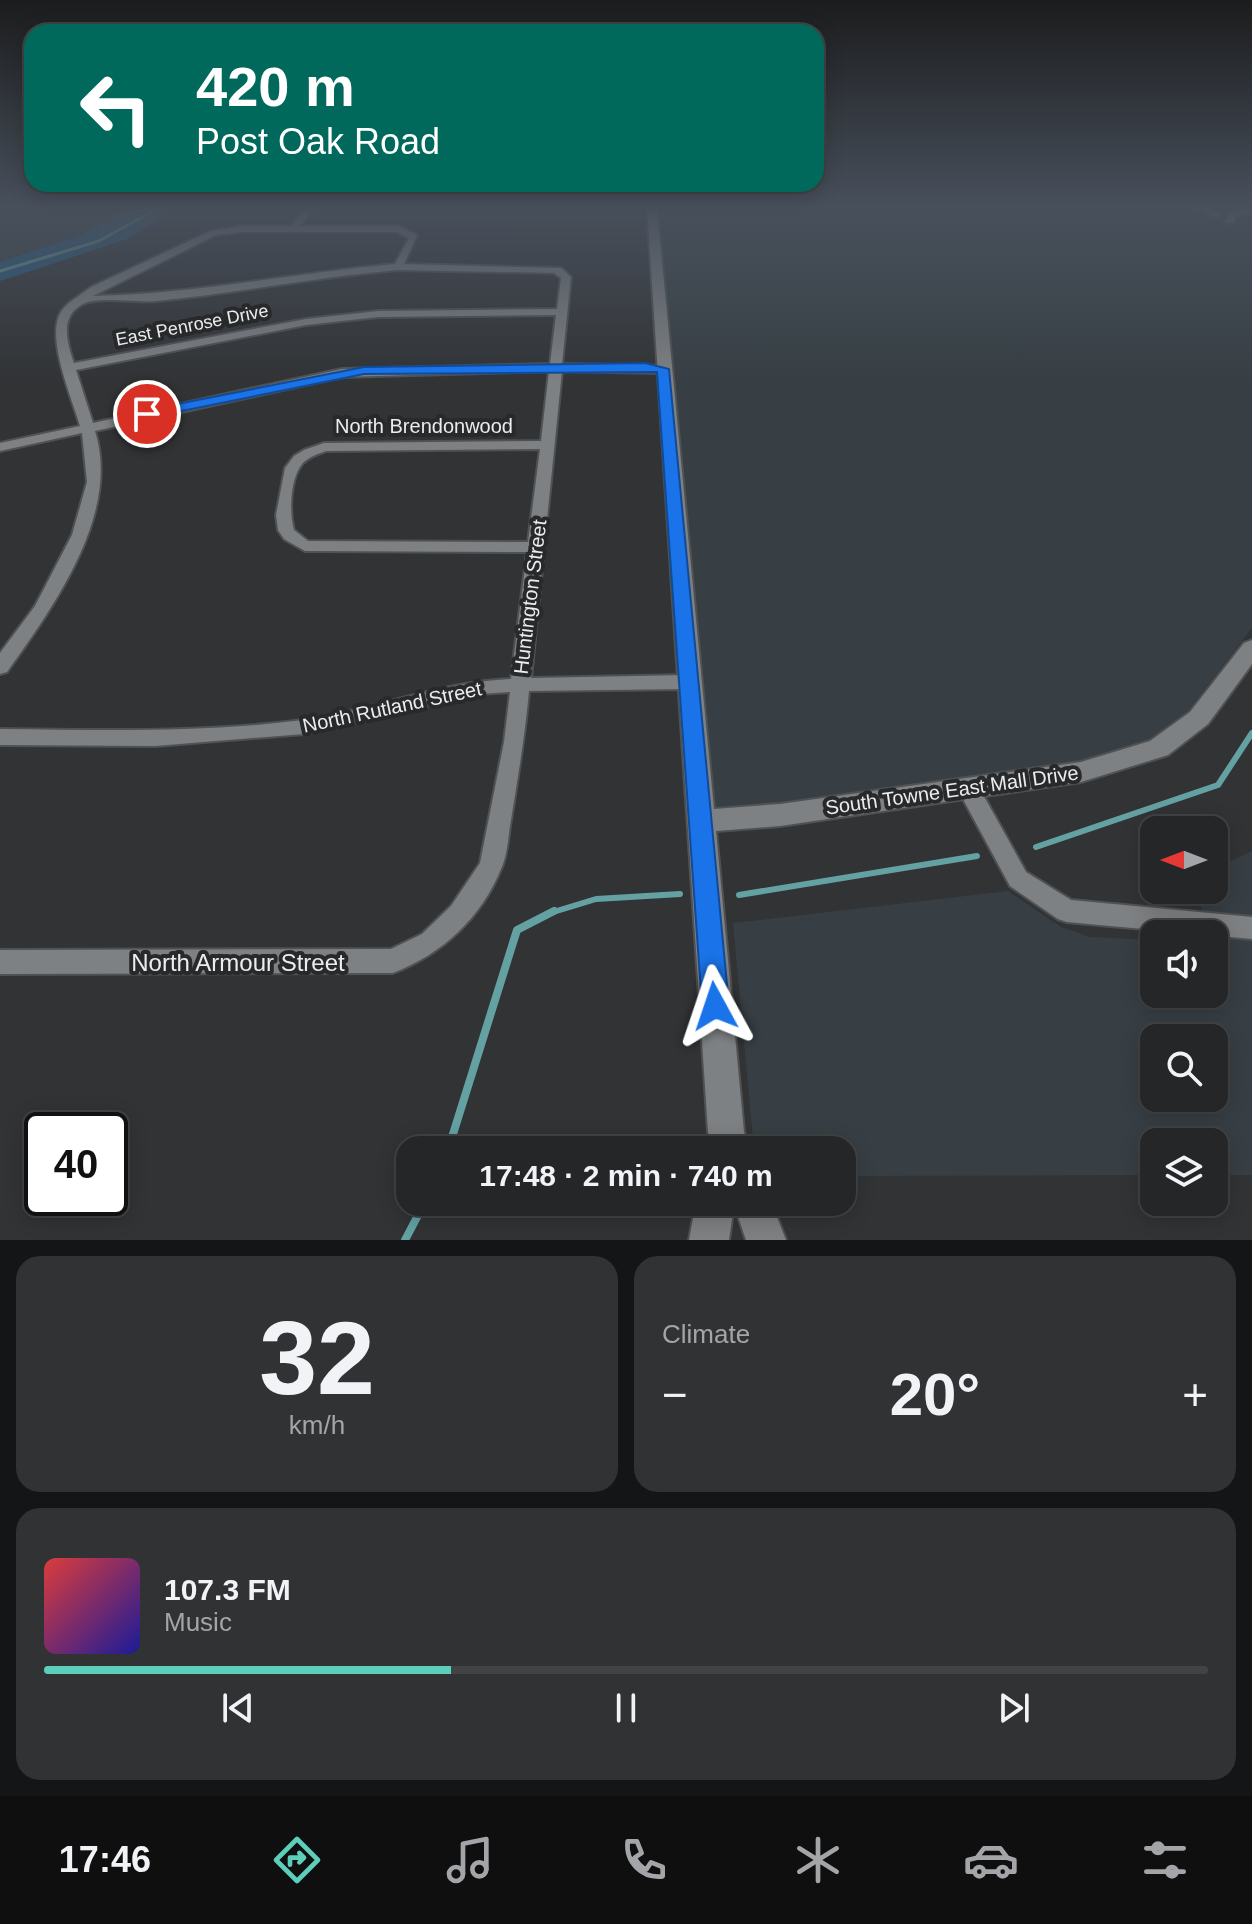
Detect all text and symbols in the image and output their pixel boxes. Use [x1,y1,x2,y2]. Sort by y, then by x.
text: 420 m [196,55,355,118]
icon: left [64,56,168,160]
text: Post Oak Road [196,121,440,162]
street label: East Penrose Drive [114,300,270,350]
pin [113,380,181,448]
icon: arrive [125,392,169,436]
street label: North Brendonwood [335,415,513,437]
street label: Huntington Street [510,518,550,676]
street label: North Rutland Street [301,677,484,737]
street label: South Towne East Mall Drive [824,761,1080,819]
north arrow [1140,816,1228,904]
map controls [1140,816,1228,1216]
button: sound [1140,920,1228,1008]
street label: North Armour Street [131,949,345,976]
position arrow [673,964,757,1048]
button: search [1140,1024,1228,1112]
speed limit sign: 40 [24,1112,128,1216]
button: layers [1140,1128,1228,1216]
text: 17:48 · 2 min · 740 m [479,1159,773,1192]
text: 32 [259,1300,375,1416]
text: Climate [662,1319,750,1349]
text: 20° [890,1361,980,1428]
text: − [662,1370,688,1419]
text: + [1182,1370,1208,1419]
text: km/h [289,1410,345,1440]
text: 107.3 FM [164,1573,291,1606]
text: Music [164,1607,232,1637]
icon: previous [216,1686,260,1730]
icon: pause [604,1686,648,1730]
icon: next [992,1686,1036,1730]
icon: directions [269,1832,325,1888]
icon: music [442,1832,498,1888]
icon: phone [616,1832,672,1888]
icon: climate [790,1832,846,1888]
icon: car [963,1832,1019,1888]
icon: filters [1137,1832,1193,1888]
text: 17:46 [59,1839,151,1880]

